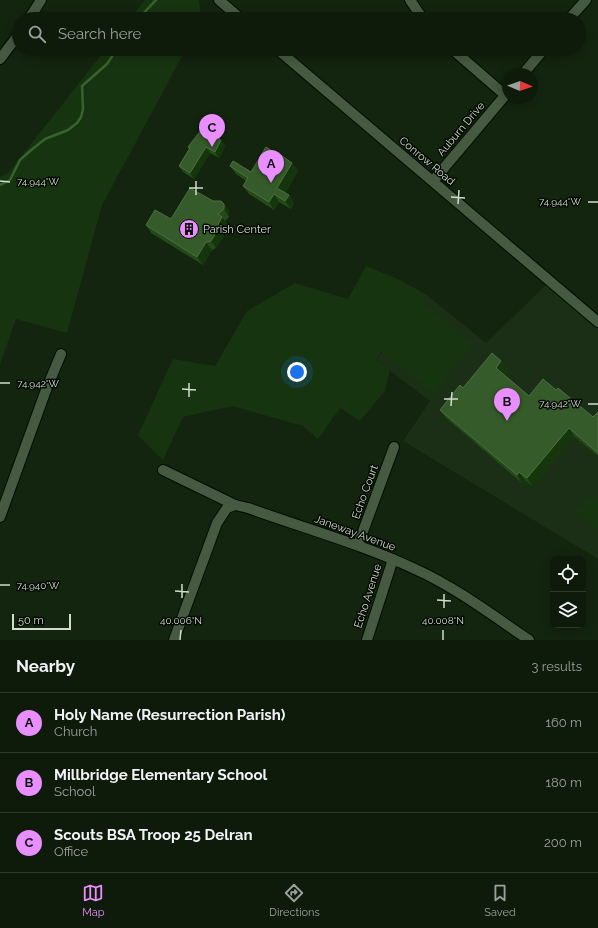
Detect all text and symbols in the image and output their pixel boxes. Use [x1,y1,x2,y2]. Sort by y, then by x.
search box [12,12,586,56]
icon: search [26,23,48,45]
text: Search here [58,25,141,43]
north arrow [502,68,538,104]
street label: Auburn Drive [435,99,488,159]
pin: C [199,114,225,147]
street label: Conrow Road [397,134,457,188]
pin: A [258,150,284,183]
text: 74.944°W [17,176,60,187]
text: 74.944°W [539,196,582,207]
building icon: Parish Center [178,218,200,240]
place label: Parish Center [203,223,271,236]
your location [287,362,307,382]
text: 74.942°W [17,378,59,389]
pin: B [494,388,520,421]
text: 74.942°W [539,398,581,409]
street label: Echo Court [349,463,381,521]
street label: Janeway Avenue [313,512,398,554]
map controls [550,556,586,628]
button: locate [550,556,586,592]
street label: Echo Avenue [352,562,385,630]
text: 74.940°W [17,580,60,591]
button: layers [550,592,586,628]
scale bar [12,612,71,631]
text: 50 m [18,614,44,627]
text: 40.006°N [160,615,202,626]
text: 40.008°N [422,615,464,626]
text: Nearby [16,656,75,676]
text: 3 results [532,659,582,674]
text: Holy Name (Resurrection Parish) [54,706,285,724]
text: A [25,715,33,730]
text: 160 m [545,715,582,730]
text: Church [54,724,97,739]
text: Millbridge Elementary School [54,766,267,784]
text: B [25,775,33,790]
text: 180 m [546,775,582,790]
text: School [54,784,96,799]
text: Scouts BSA Troop 25 Delran [54,826,252,844]
text: C [25,835,33,850]
text: 200 m [544,835,582,850]
text: Office [54,844,88,859]
tab: Map [82,882,105,919]
tab: Directions [269,882,320,919]
tab: Saved [484,882,516,919]

